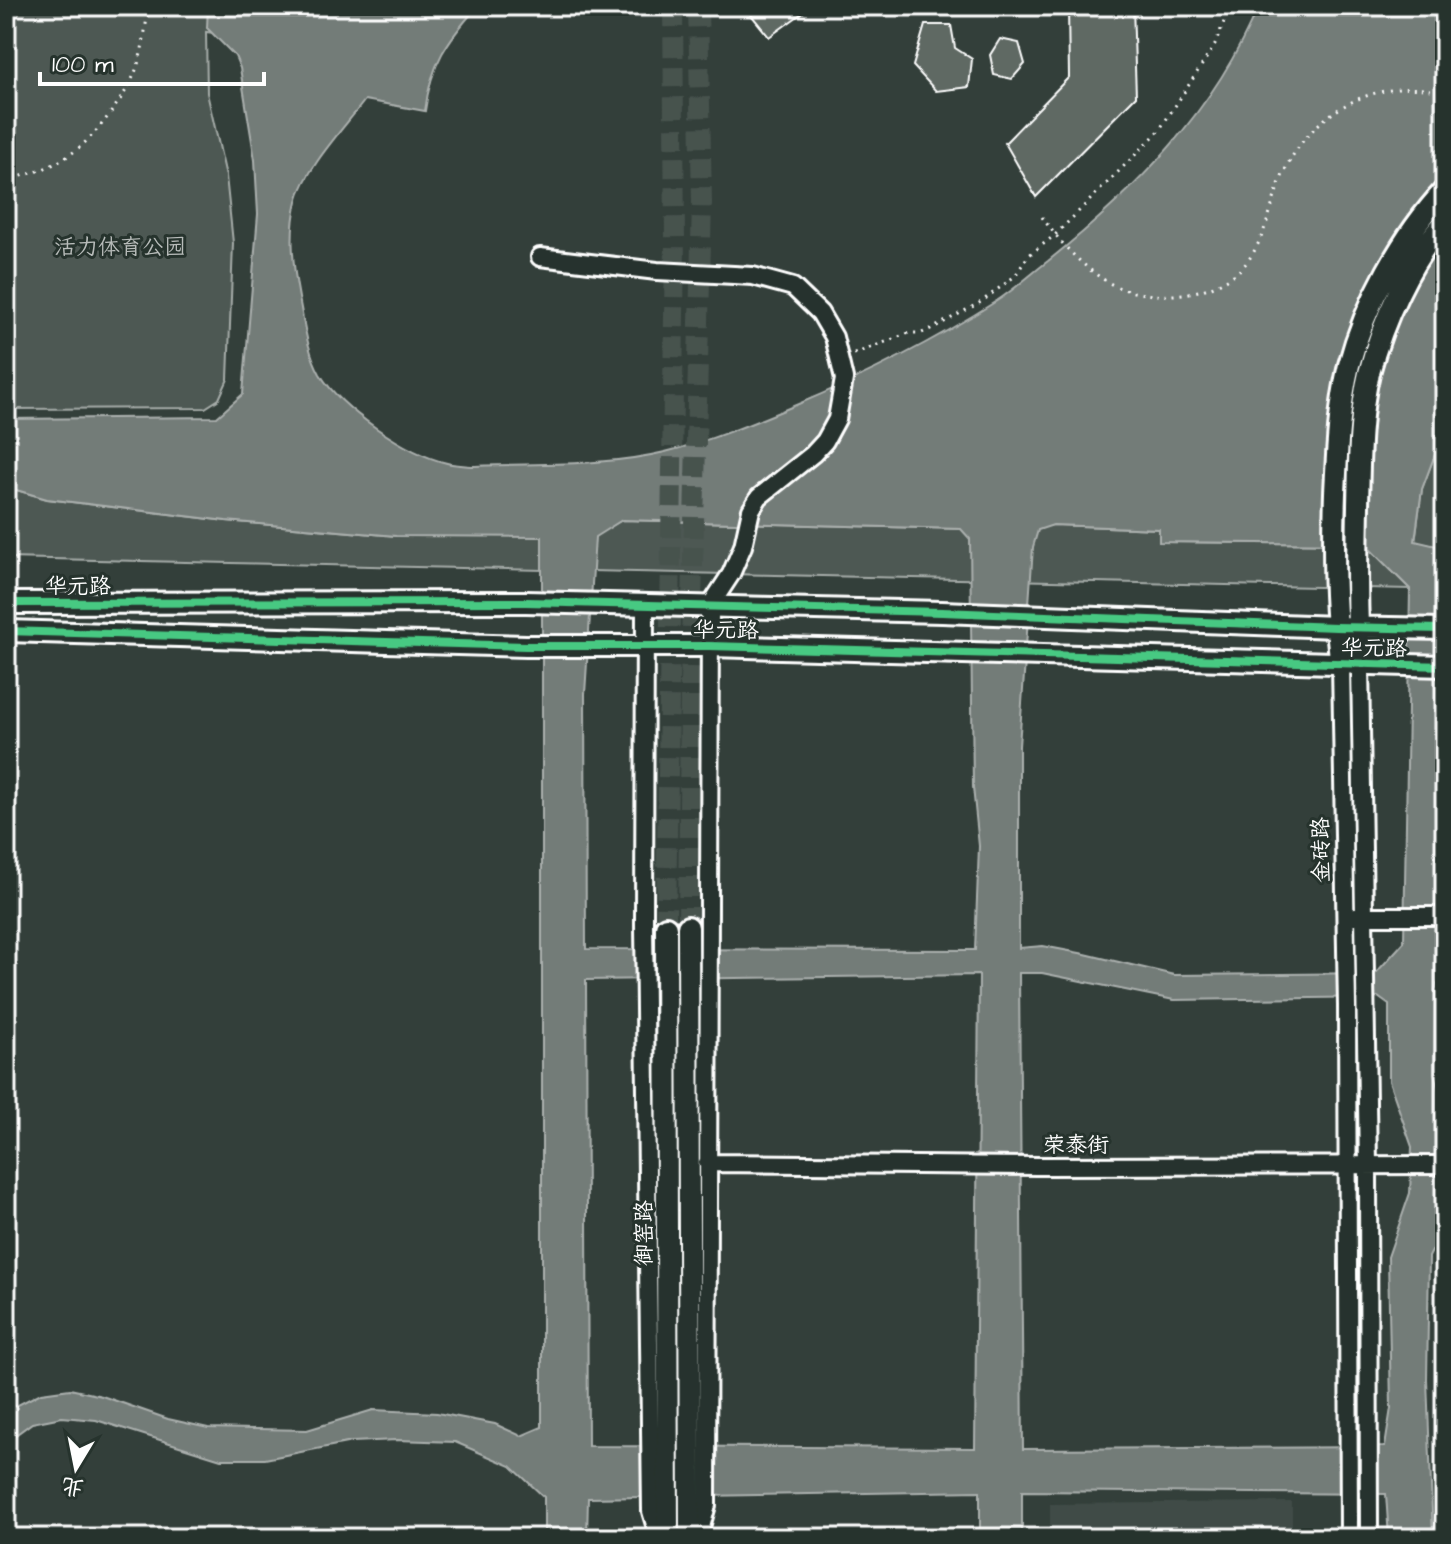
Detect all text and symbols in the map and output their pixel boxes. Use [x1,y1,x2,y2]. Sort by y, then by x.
scale bar [40,36,264,86]
text: 100 m [52,48,114,82]
park label: 活力体育公园 [54,232,186,263]
street label: 华元路 [45,571,111,602]
street label: 华元路 [693,614,759,647]
street label: 华元路 [1341,632,1407,665]
street label: 金砖路 [1305,817,1338,883]
street label: 荣泰街 [1043,1130,1109,1161]
street label: 御窑路 [629,1200,660,1266]
north arrow [36,1428,116,1508]
text: 北 [59,1469,86,1503]

